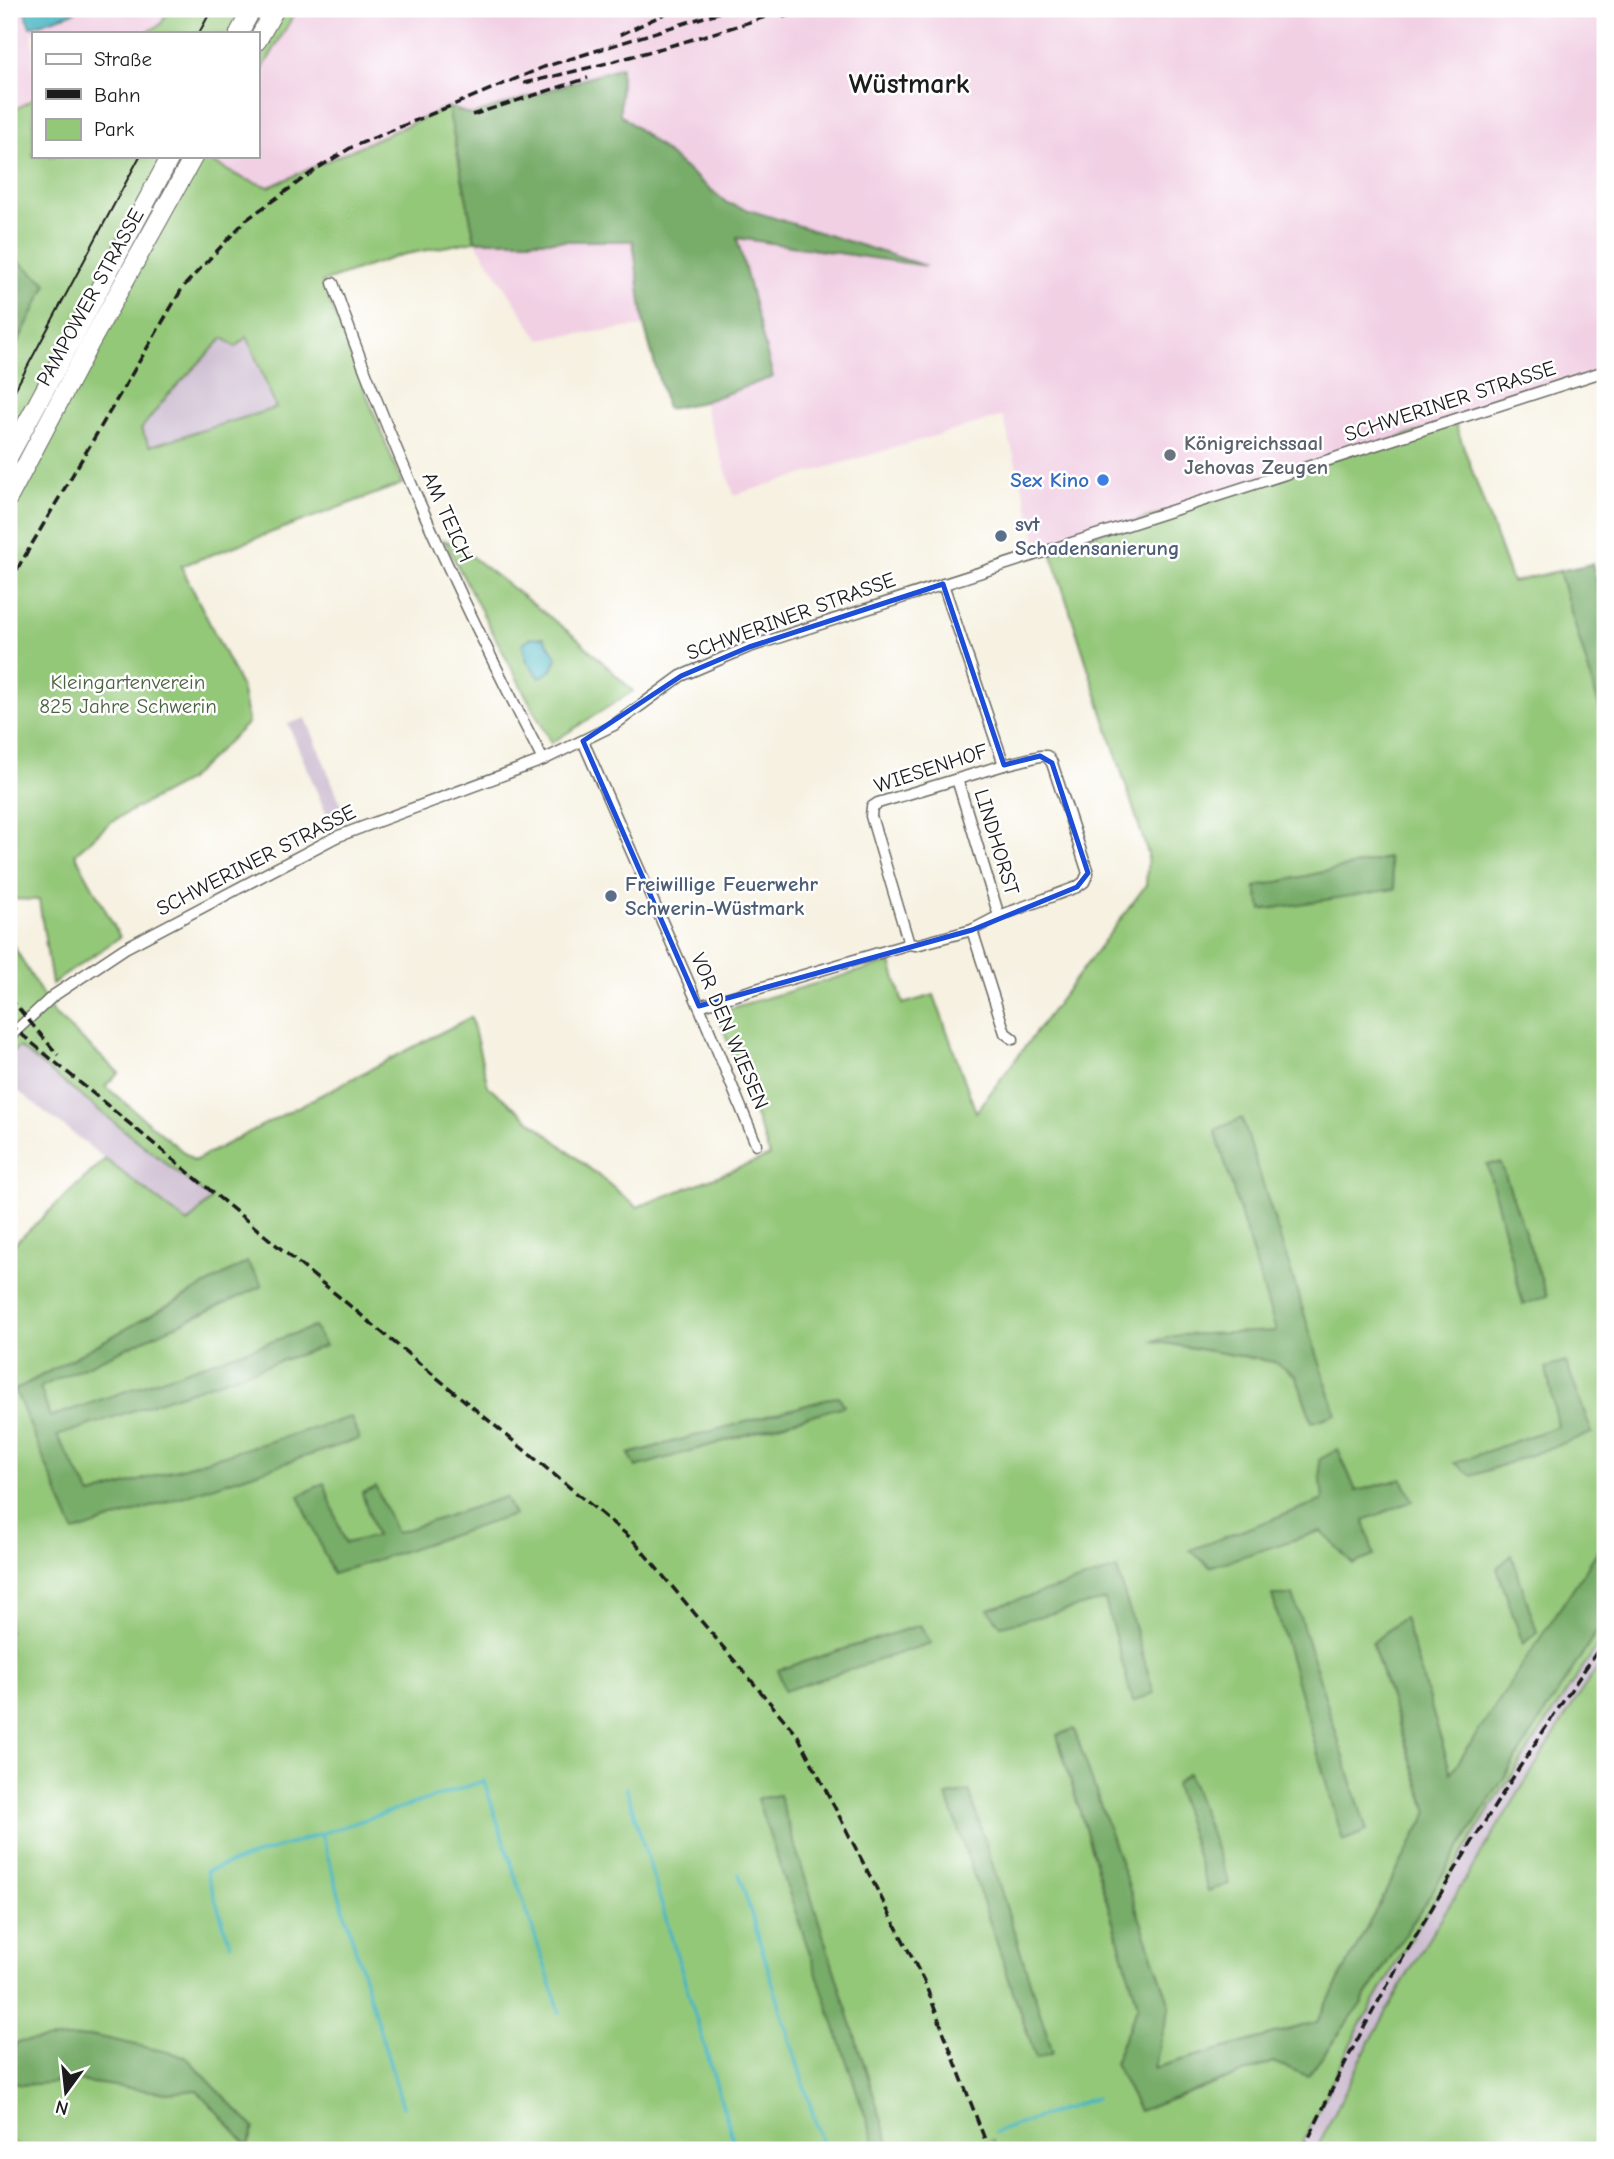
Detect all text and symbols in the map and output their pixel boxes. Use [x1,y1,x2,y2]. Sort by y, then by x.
legend [32,32,259,158]
text: Straße [94,47,152,71]
district label: Wüstmark [849,68,970,100]
text: Bahn [94,83,141,107]
text: Park [94,117,134,141]
street label: PAMPOWER STRASSE [31,204,149,390]
street label: SCHWERINER STRASSE [1341,356,1559,446]
place label: Königreichssaal Jehovas Zeugen [1184,431,1328,479]
marker: Königreichssaal Jehovas Zeugen [1162,447,1178,463]
street label: AM TEICH [417,468,479,566]
place label: Sex Kino [1010,468,1089,492]
marker: Sex Kino [1095,472,1111,488]
place label: svt Schadensanierung [1015,512,1179,560]
marker: svt Schadensanierung [993,528,1009,544]
street label: SCHWERINER STRASSE [683,567,899,665]
park label: Kleingartenverein 825 Jahre Schwerin [39,670,217,718]
street label: WIESENHOF [871,738,991,798]
street label: LINDHORST [970,786,1024,898]
street label: SCHWERINER STRASSE [152,799,360,921]
place label: Freiwillige Feuerwehr Schwerin-Wüstmark [625,872,818,920]
marker: Freiwillige Feuerwehr Schwerin-Wüstmark [603,888,619,904]
street label: VOR DEN WIESEN [686,949,774,1113]
north arrow [32,2058,102,2128]
text: N [53,2095,71,2120]

